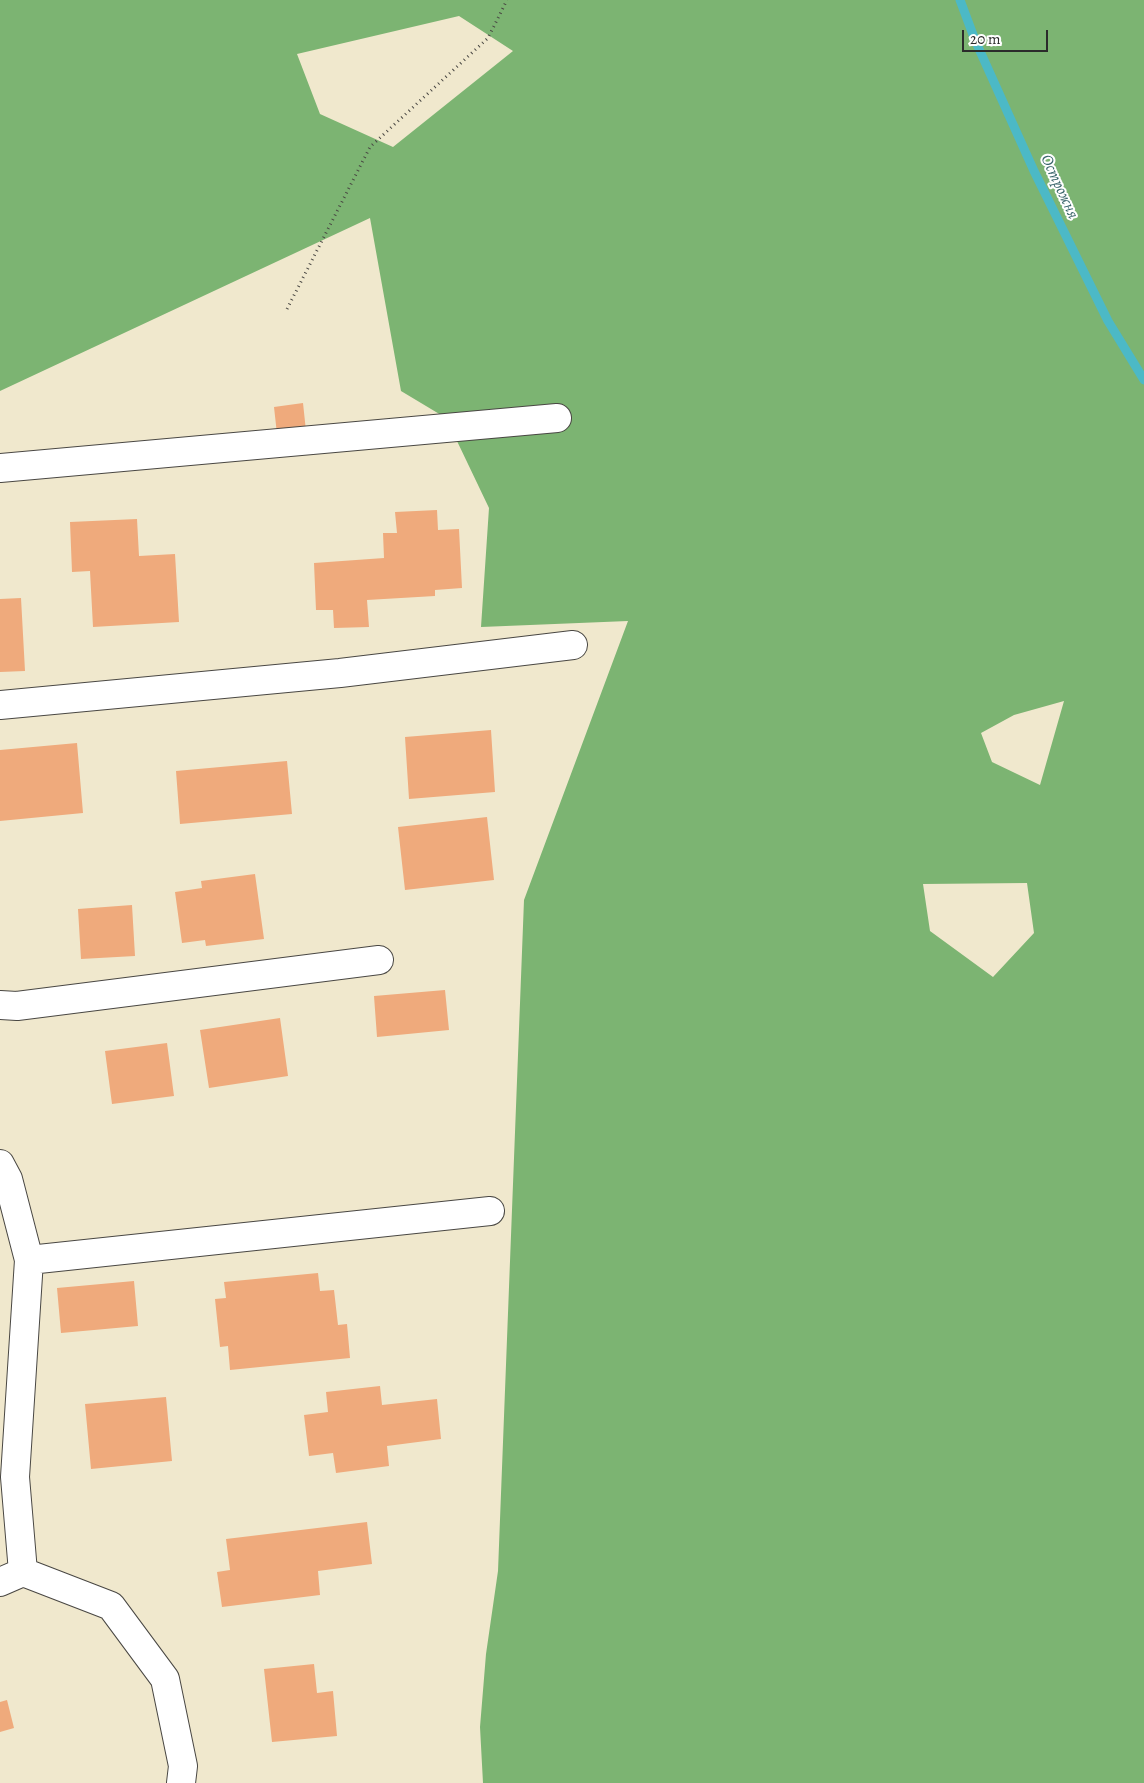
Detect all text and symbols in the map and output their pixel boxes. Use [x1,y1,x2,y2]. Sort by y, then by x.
scale bar [964,20,1050,52]
text: 20 m [970,29,1001,49]
water label: Острожня [1036,152,1082,222]

